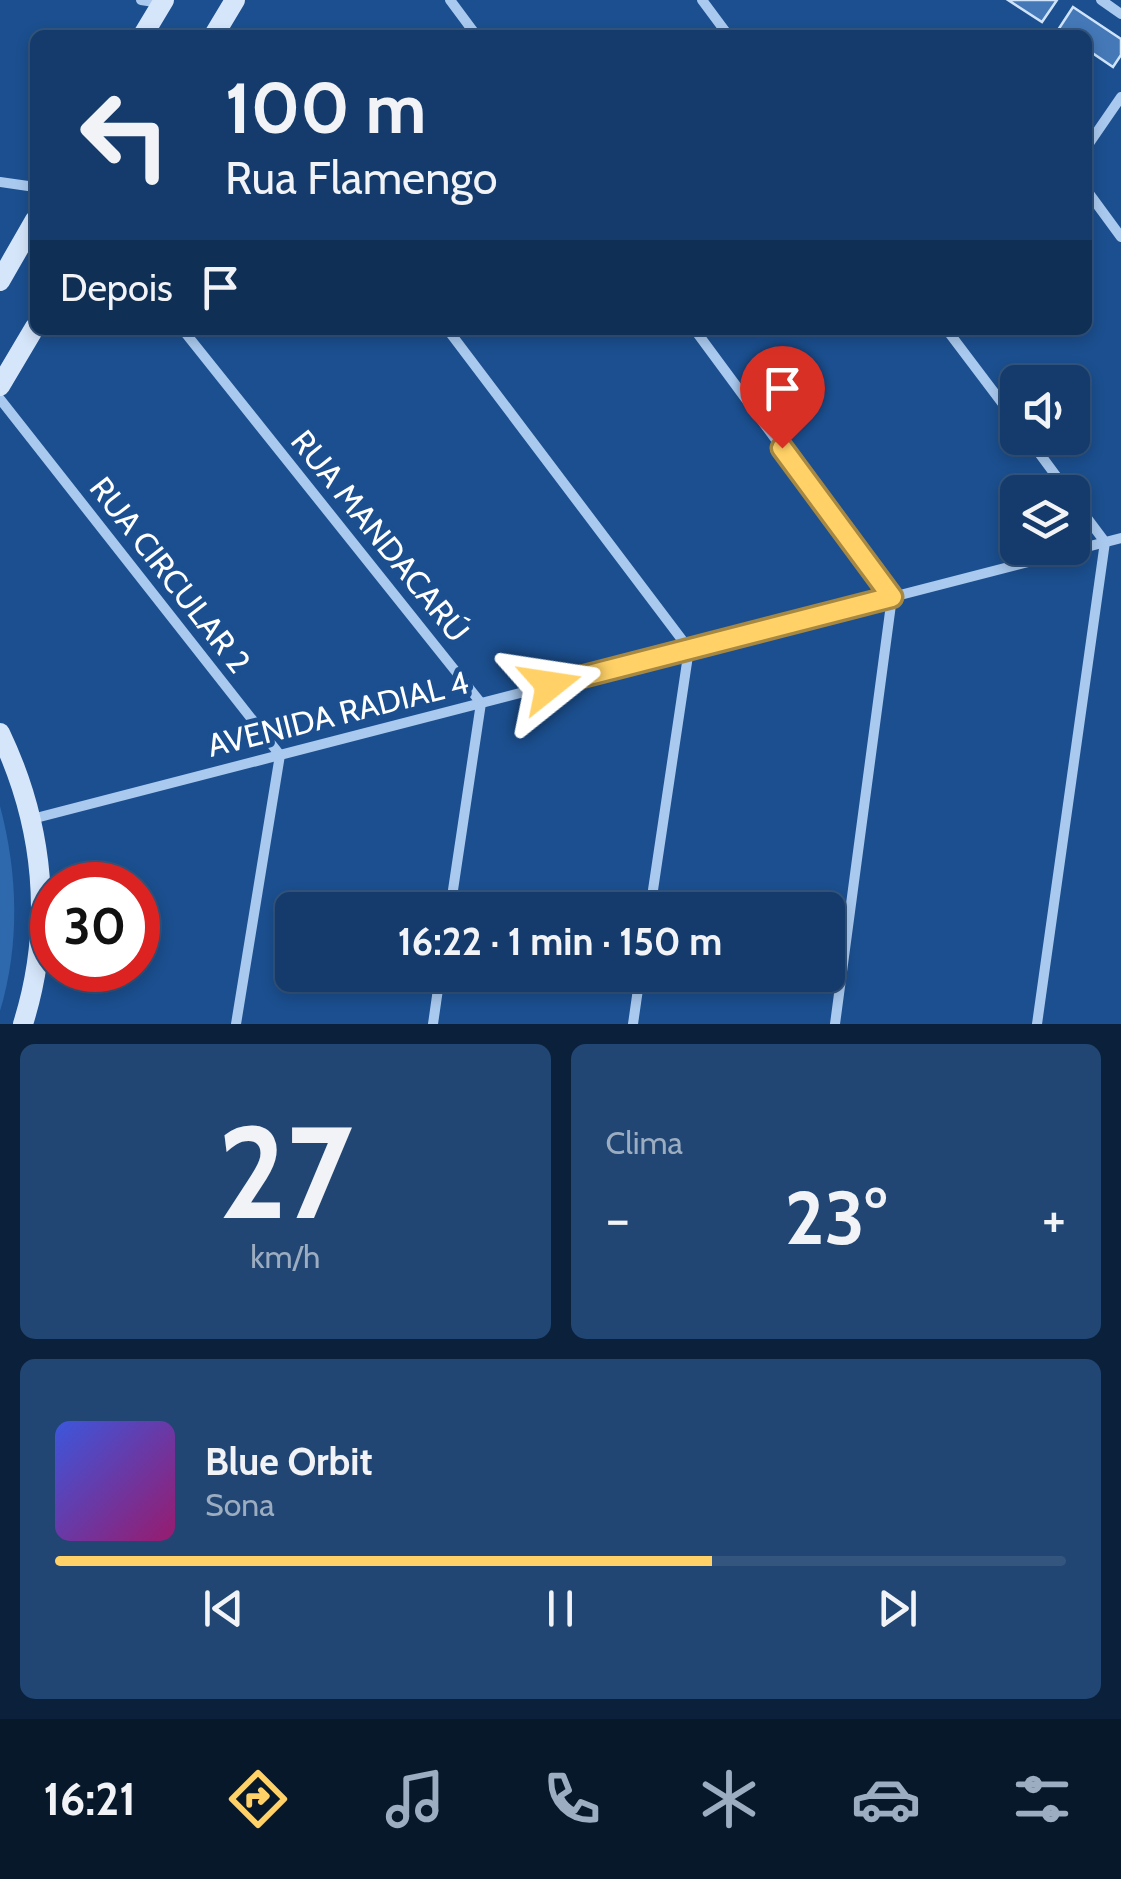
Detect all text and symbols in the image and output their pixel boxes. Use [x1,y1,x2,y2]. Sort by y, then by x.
text: 100 m [225,65,426,151]
icon: left [60,70,190,200]
text: Rua Flamengo [225,151,497,205]
icon: arrive [193,260,248,315]
text: Depois [60,264,173,311]
pin [740,346,825,449]
icon: arrive [755,361,810,416]
map controls [1000,365,1090,565]
button: sound [1000,365,1090,455]
street label: RUA MANDACARÚ [283,422,478,649]
street label: RUA CIRCULAR 2 [82,469,259,680]
button: layers [1000,475,1090,565]
position arrow [498,633,602,737]
street label: AVENIDA RADIAL 4 [203,662,472,765]
speed limit sign: 30 [30,862,160,992]
text: 16:22 · 1 min · 150 m [398,918,722,965]
text: 27 [218,1093,353,1251]
text: Clima [606,1123,683,1162]
text: 23° [785,1172,887,1263]
text: − [606,1185,630,1252]
text: + [1042,1185,1066,1252]
text: km/h [250,1237,320,1276]
text: Blue Orbit [205,1438,373,1485]
text: Sona [205,1485,275,1524]
icon: previous [196,1581,251,1636]
icon: pause [533,1581,588,1636]
icon: next [870,1581,925,1636]
icon: directions [223,1764,293,1834]
icon: music [380,1764,450,1834]
icon: phone [537,1764,607,1834]
icon: climate [694,1764,764,1834]
icon: car [851,1764,921,1834]
icon: filters [1007,1764,1077,1834]
text: 16:21 [43,1772,136,1826]

